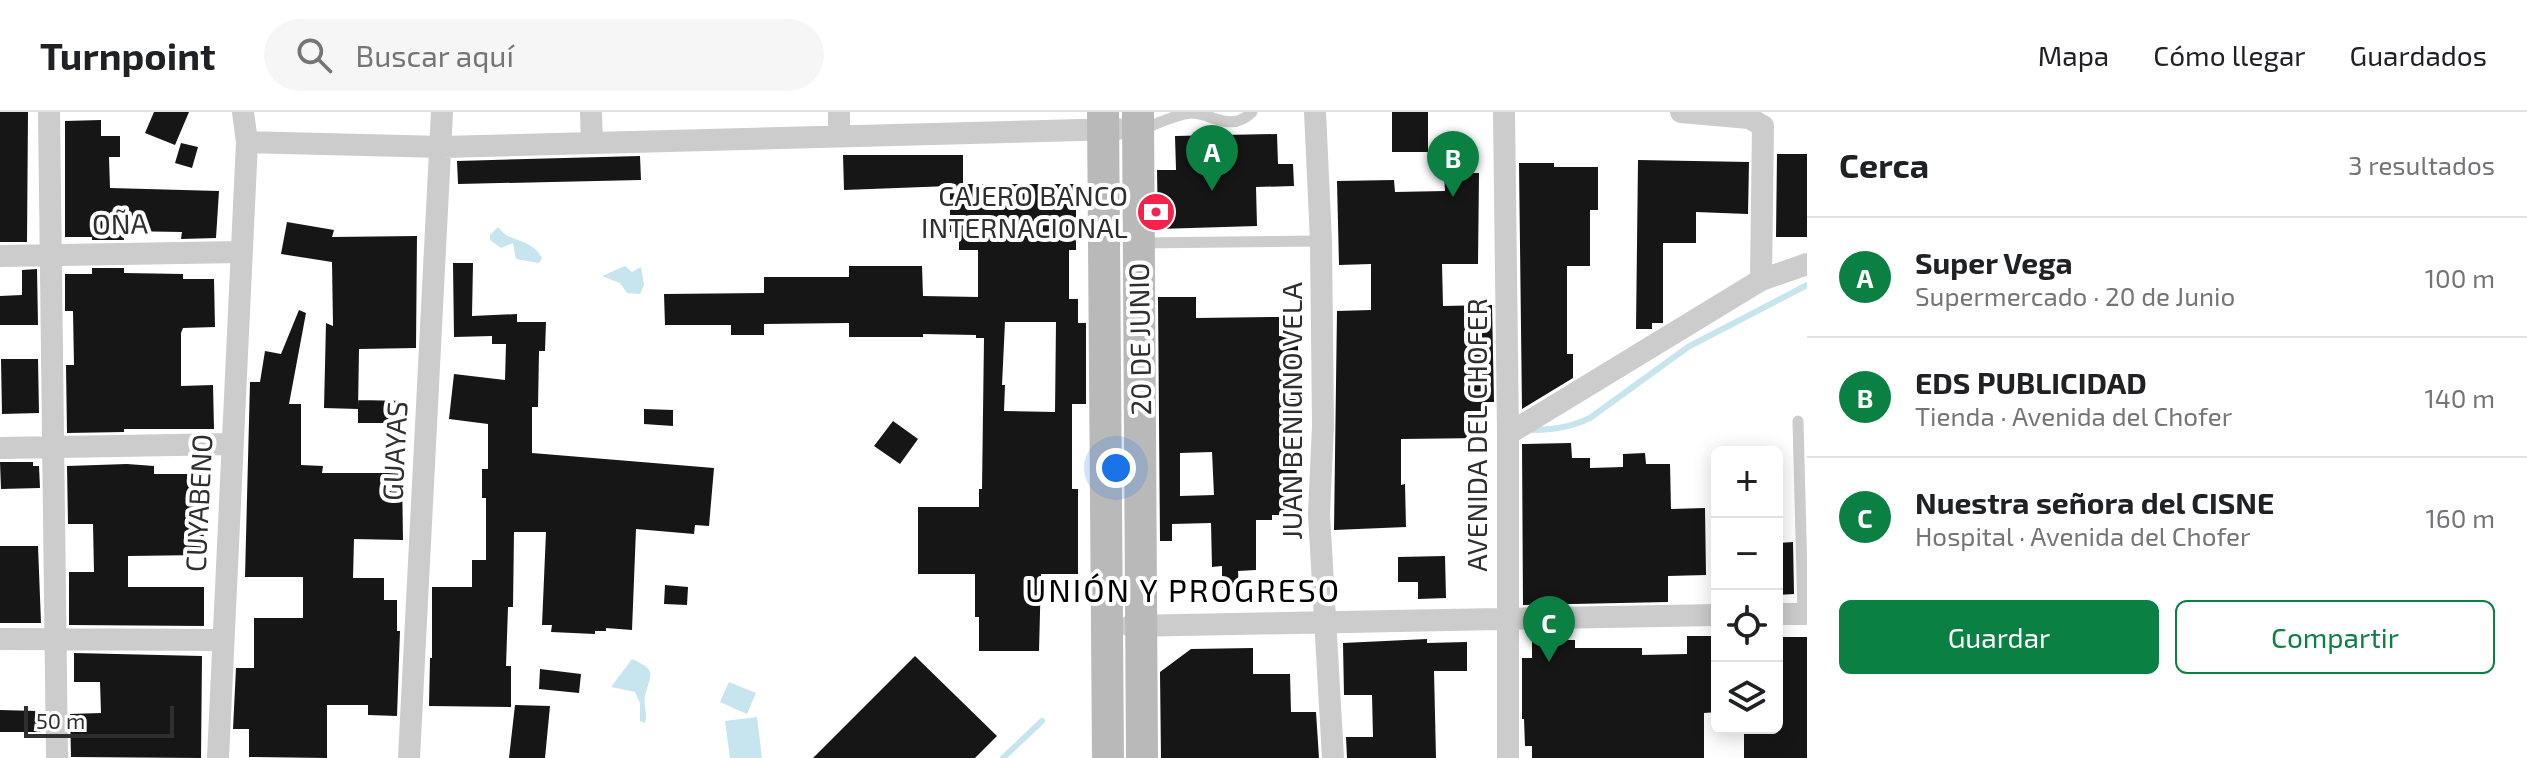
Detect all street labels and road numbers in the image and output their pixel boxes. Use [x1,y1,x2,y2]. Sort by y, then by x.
street label: OÑA [92,206,149,240]
street label: 20 DE JUNIO [1121,262,1157,416]
street label: JUAN BENIGNO VELA [1274,282,1308,540]
street label: AVENIDA DEL CHOFER [1459,298,1493,572]
street label: GUAYAS [374,400,414,502]
street label: CUYABENO [177,433,219,573]

